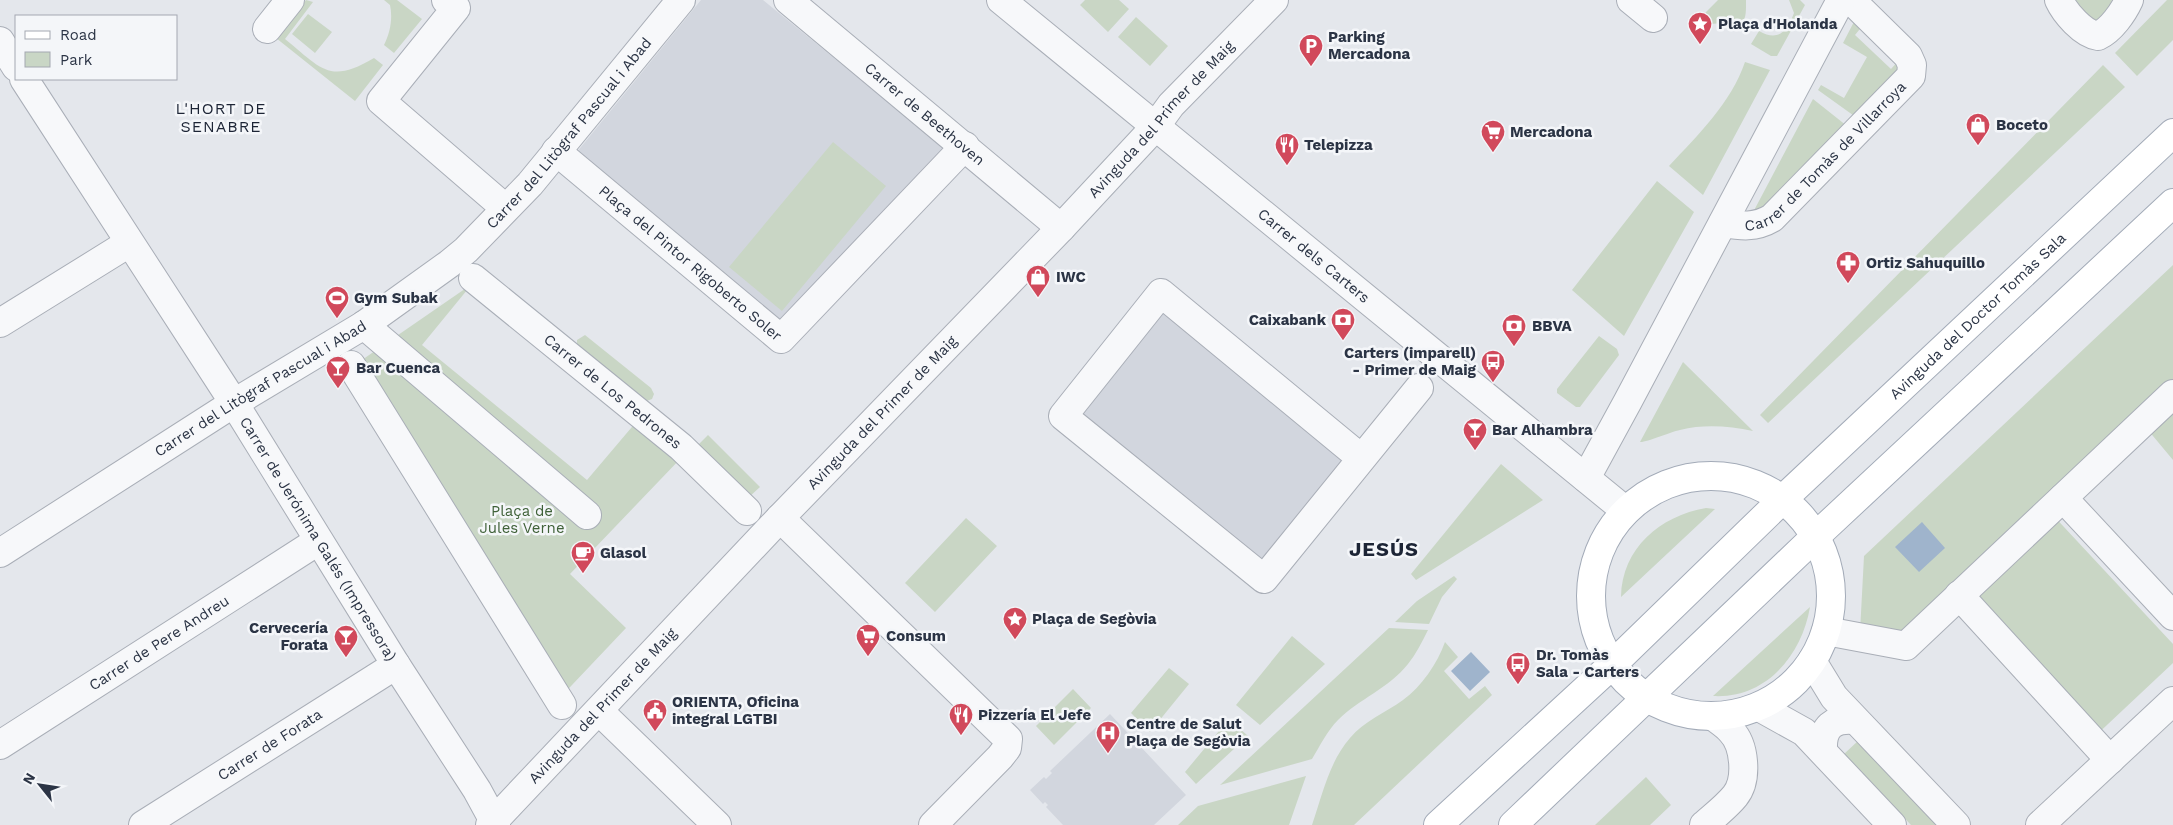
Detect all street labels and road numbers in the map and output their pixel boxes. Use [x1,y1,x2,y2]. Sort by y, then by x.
street label: Carrer del Litògraf Pascual i Abad [483,34,655,232]
street label: Avinguda del Primer de Maig [1085,37,1238,202]
street label: Carrer de Beethoven [861,59,988,169]
street label: Carrer de Tomàs de Villarroya [1744,77,1910,235]
street label: Plaça del Pintor Rigoberto Soler [595,182,785,345]
street label: Carrer dels Carters [1254,205,1373,307]
street label: Avinguda del Doctor Tomàs Sala [1886,229,2070,403]
street label: Carrer del Litògraf Pascual i Abad [151,317,370,461]
street label: Carrer de Los Pedrones [540,330,685,453]
street label: Avinguda del Primer de Maig [803,332,961,493]
street label: Carrer de Jerónima Galés (Impressora) [236,414,400,664]
street label: Carrer de Pere Andreu [86,591,232,694]
street label: Avinguda del Primer de Maig [525,624,680,787]
street label: Carrer de Forata [214,705,326,784]

